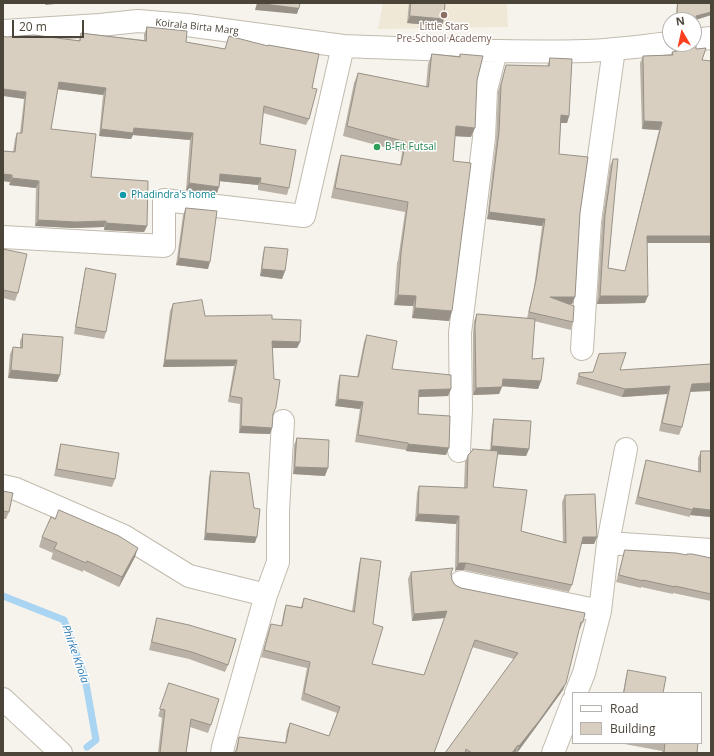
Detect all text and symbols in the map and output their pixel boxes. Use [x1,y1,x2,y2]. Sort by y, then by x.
marker: Little Stars Pre-School Academy [439,10,449,20]
scale bar [14,12,86,38]
north arrow [662,12,702,52]
text: N [675,13,686,29]
street label: Koirala Birta Marg [155,17,239,37]
text: 20 m [19,18,47,35]
place label: Little Stars Pre-School Academy [396,21,492,44]
place label: B-Fit Futsal [385,141,436,153]
marker: B-Fit Futsal [372,142,382,152]
place label: Phadindra's home [131,189,216,201]
marker: Phadindra's home [118,190,128,200]
water label: Phirke Khola [59,623,91,685]
legend [572,692,702,744]
text: Road [610,700,639,717]
text: Building [610,720,655,737]

